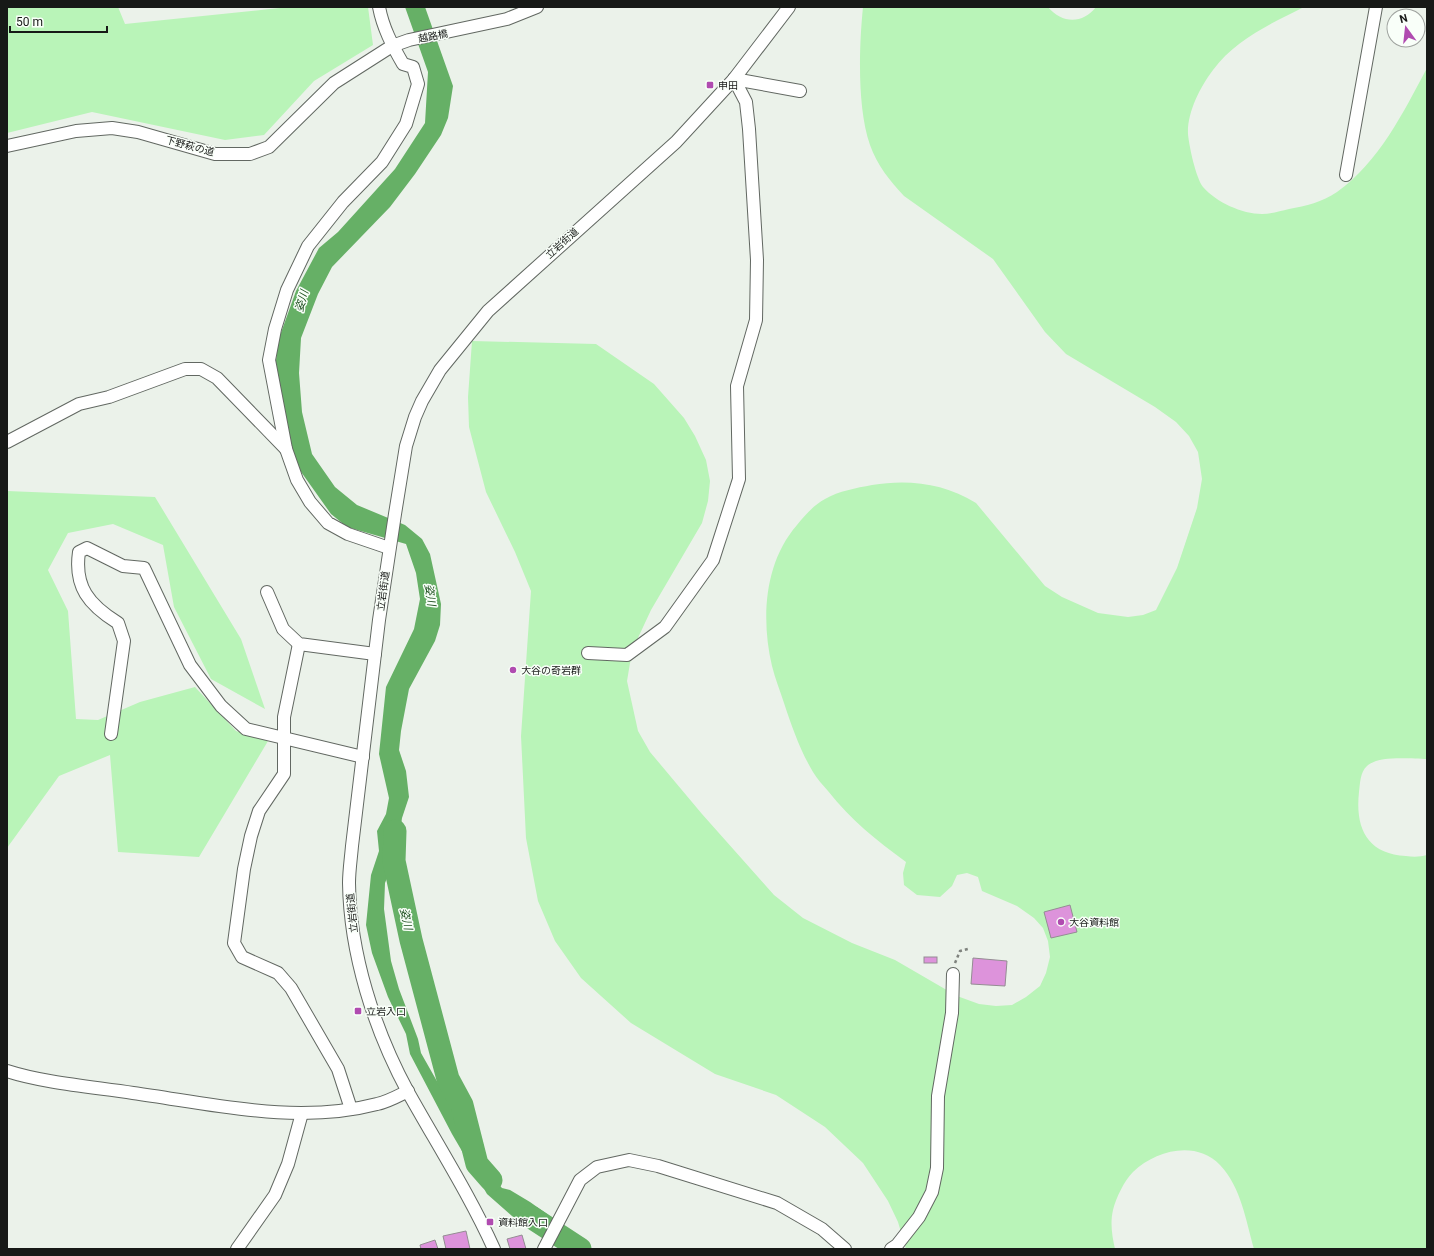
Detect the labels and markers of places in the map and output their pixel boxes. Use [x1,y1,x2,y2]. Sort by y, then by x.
marker: 申田 [705,80,715,90]
place label: 申田 [718,80,738,91]
marker: 大谷の奇岩群 [508,665,518,675]
place label: 大谷の奇岩群 [521,665,581,676]
marker: 大谷資料館 [1056,917,1066,927]
place label: 大谷資料館 [1069,917,1119,928]
marker: 立岩入口 [353,1006,363,1016]
place label: 立岩入口 [366,1006,406,1017]
marker: 資料館入口 [485,1217,495,1227]
place label: 資料館入口 [498,1217,548,1228]

